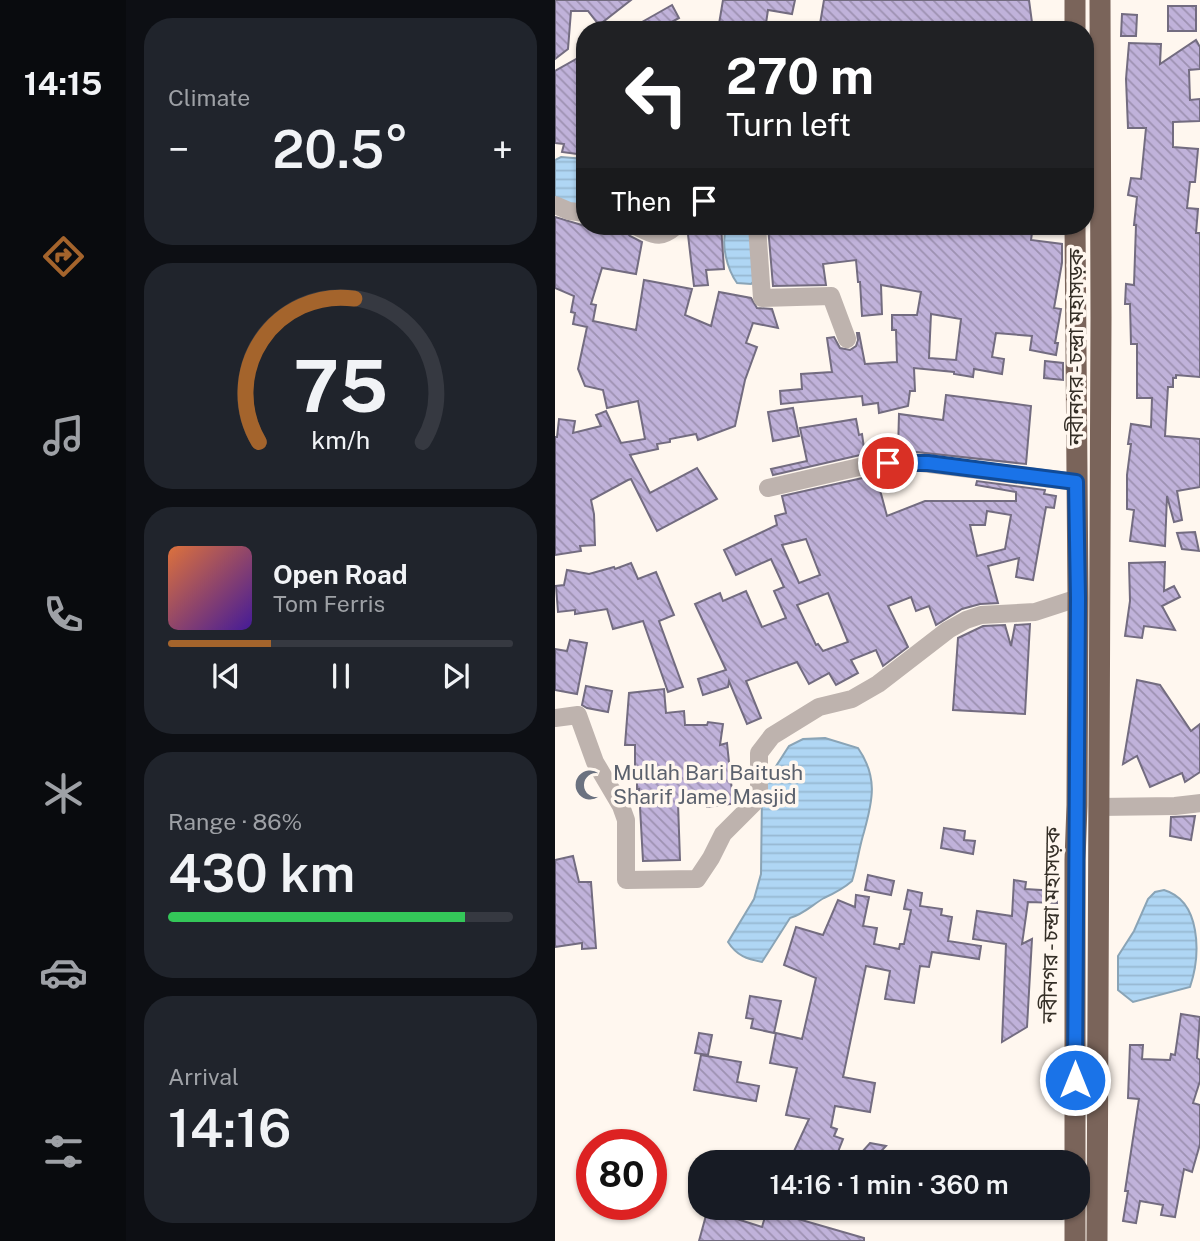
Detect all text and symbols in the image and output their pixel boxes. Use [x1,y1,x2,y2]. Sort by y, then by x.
text: 270 m [726,47,874,105]
icon: left [611,49,702,140]
text: 14:15 [24,65,102,102]
text: Climate [168,84,250,111]
text: Turn left [726,106,851,143]
text: 20.5° [272,119,409,180]
text: − [168,127,189,172]
text: + [492,127,513,172]
icon: arrive [685,182,723,220]
text: Then [611,186,671,217]
icon: directions [39,232,88,281]
street label: নবীনগর - চন্দ্রা মহাসড়ক [1063,248,1088,446]
text: 75 [293,343,388,428]
icon: music [39,411,88,460]
text: km/h [311,425,370,455]
pin [858,433,918,493]
icon: arrive [869,444,907,482]
text: Open Road [273,559,408,590]
icon: phone [39,590,88,639]
text: Tom Ferris [273,590,385,617]
icon: previous [207,657,245,695]
icon: pause [322,657,360,695]
icon: next [437,657,475,695]
place label: Mullah Bari Baitush Sharif Jame Masjid [613,760,803,809]
mosque icon: Mullah Bari Baitush Sharif Jame Masjid [573,768,607,802]
icon: climate [39,769,88,818]
text: Range · 86% [168,808,302,835]
street label: নবীনগর - চন্দ্রা মহাসড়ক [1036,825,1065,1025]
text: 430 km [168,843,355,904]
icon: car [39,948,88,997]
position arrow [1038,1043,1112,1117]
text: Arrival [168,1063,239,1090]
text: 14:16 [168,1098,291,1159]
icon: filters [39,1127,88,1176]
speed limit sign: 80 [576,1129,667,1220]
text: 14:16 · 1 min · 360 m [769,1169,1009,1200]

